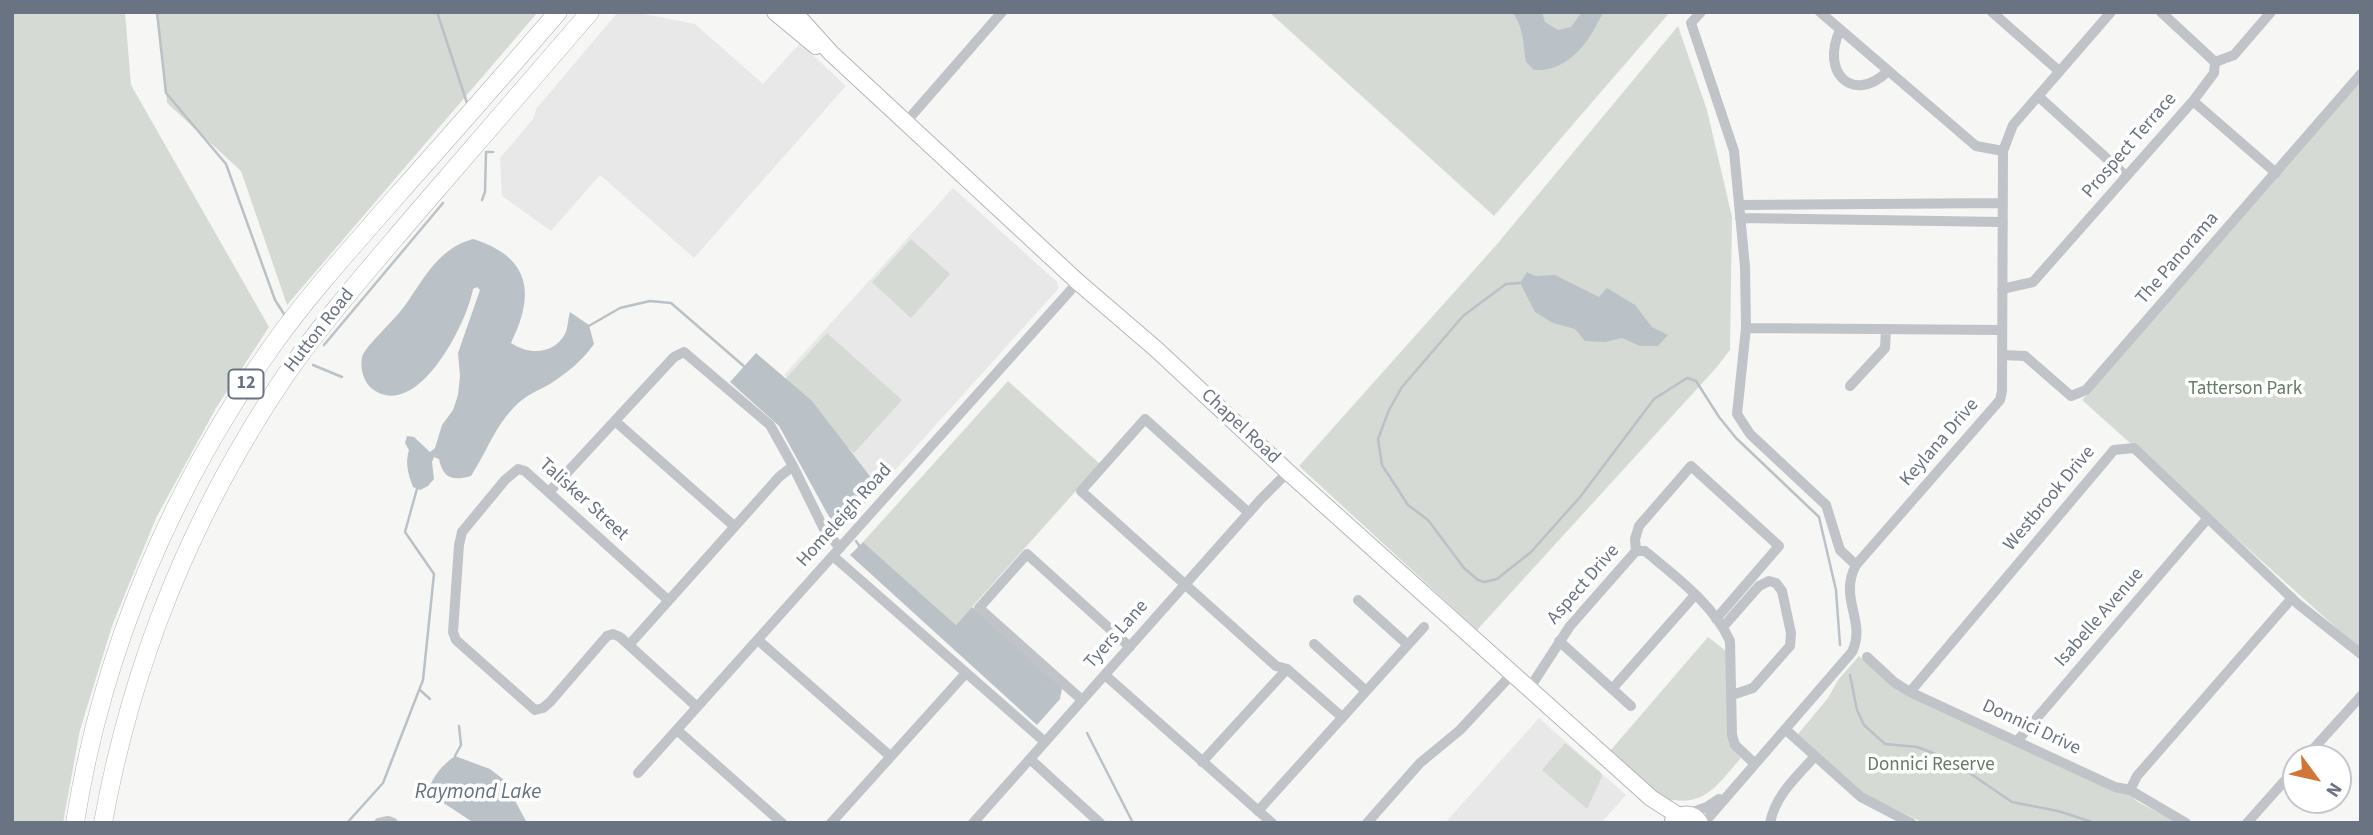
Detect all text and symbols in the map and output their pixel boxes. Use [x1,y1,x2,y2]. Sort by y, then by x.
street label: Prospect Terrace [2078,89,2182,203]
street label: The Panorama [2132,208,2224,310]
street label: Hutton Road [280,285,360,377]
road number: 12 [229,370,264,398]
park label: Tatterson Park [2188,379,2302,401]
street label: Chapel Road [1196,385,1284,469]
street label: Keylana Drive [1896,395,1984,491]
street label: Westbrook Drive [1999,442,2101,556]
street label: Talisker Street [534,454,632,546]
street label: Homeleigh Road [793,460,897,572]
street label: Aspect Drive [1543,540,1625,630]
street label: Isabelle Avenue [2051,564,2149,672]
street label: Tyers Lane [1080,596,1154,674]
street label: Donnici Drive [1978,695,2084,761]
north arrow [2282,744,2352,814]
park label: Donnici Reserve [1867,755,1995,777]
text: N [2319,777,2348,802]
water label: Raymond Lake [415,780,541,806]

